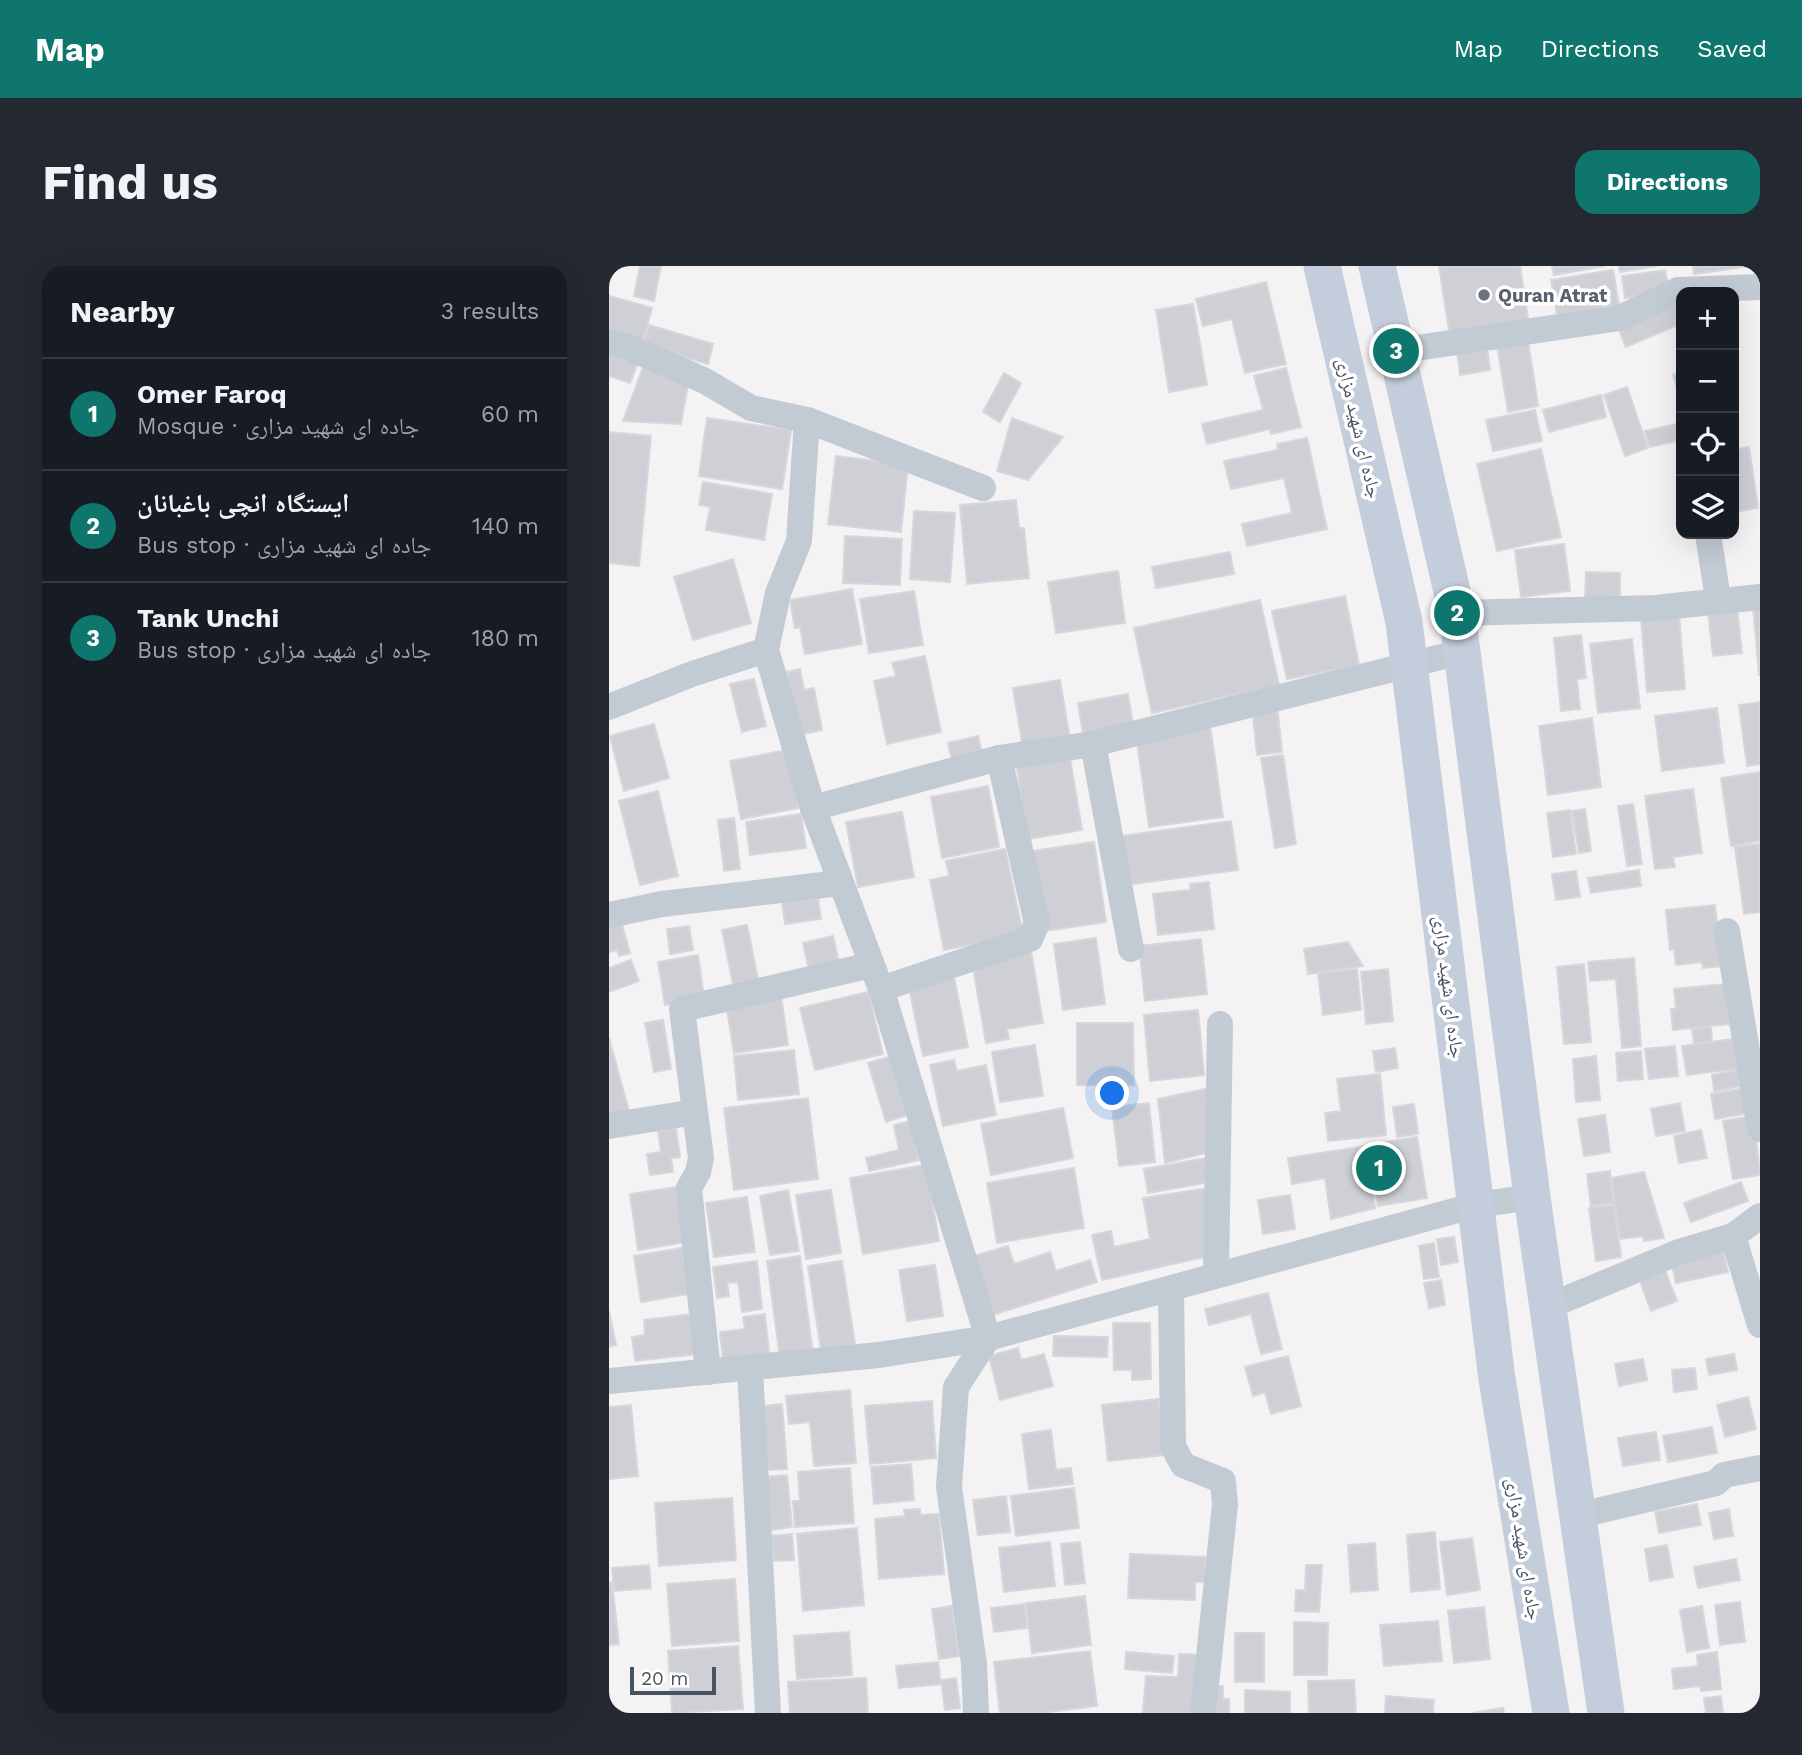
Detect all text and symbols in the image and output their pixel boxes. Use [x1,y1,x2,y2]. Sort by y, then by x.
text: Map [35,30,105,69]
text: Map [1454,35,1503,63]
text: Directions [1541,35,1659,63]
text: Saved [1697,35,1767,63]
button: Directions [1575,150,1760,214]
text: Find us [42,153,218,211]
place label: Quran Atrat [1498,284,1608,307]
marker: Quran Atrat [1476,287,1492,303]
map controls [1676,287,1739,539]
button: + [1676,287,1739,350]
text: Nearby [70,294,175,329]
text: 3 results [441,298,539,325]
pin: 3 [1373,325,1419,377]
button: − [1676,350,1739,413]
street label: جاده ای شهید مزاری [1332,355,1386,501]
text: Omer Faroq [137,379,287,409]
text: 1 [88,401,98,428]
text: 60 m [481,401,539,428]
text: Mosque · جاده ای شهید مزاری [137,413,419,440]
button: locate [1676,413,1739,476]
button: layers [1676,476,1739,539]
text: ایستگاه انچی باغبانان [137,488,349,518]
text: 2 [86,513,100,540]
text: 140 m [472,513,539,540]
text: Bus stop · جاده ای شهید مزاری [137,532,431,559]
pin: 2 [1434,587,1480,639]
text: Tank Unchi [137,603,279,633]
text: 3 [86,625,100,652]
text: 180 m [472,625,539,652]
text: Bus stop · جاده ای شهید مزاری [137,637,431,664]
street label: جاده ای شهید مزاری [1429,914,1469,1060]
your location [1095,1076,1129,1110]
pin: 1 [1356,1142,1402,1194]
street label: جاده ای شهید مزاری [1501,1476,1547,1622]
scale bar [630,1664,716,1696]
text: 20 m [641,1667,688,1690]

